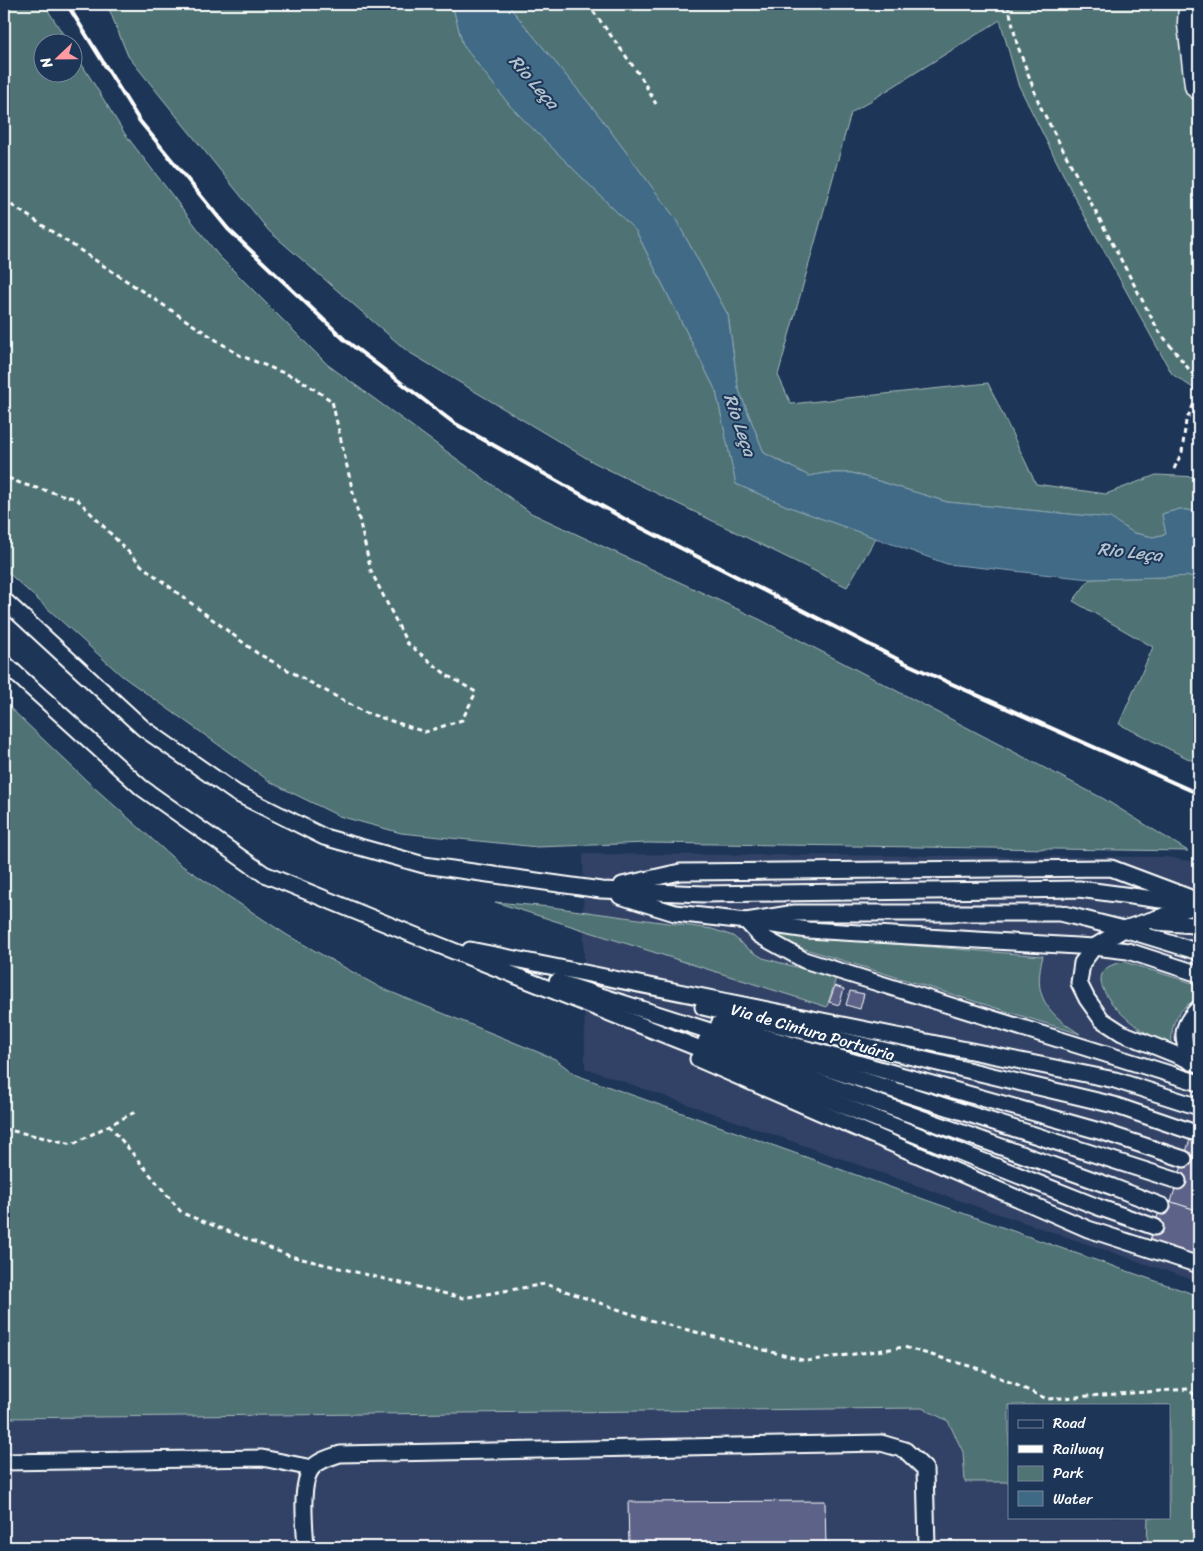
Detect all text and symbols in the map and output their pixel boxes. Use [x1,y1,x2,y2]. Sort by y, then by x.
north arrow [32,32,82,82]
water label: Rio Leça [501,47,569,118]
text: N [33,53,60,73]
water label: Rio Leça [714,389,766,463]
water label: Rio Leça [1096,533,1166,572]
street label: Via de Cintura Portuária [727,995,899,1069]
legend [1008,1404,1170,1518]
text: Road [1053,1410,1086,1436]
text: Railway [1053,1436,1104,1462]
text: Park [1053,1460,1084,1486]
text: Water [1053,1486,1093,1512]

